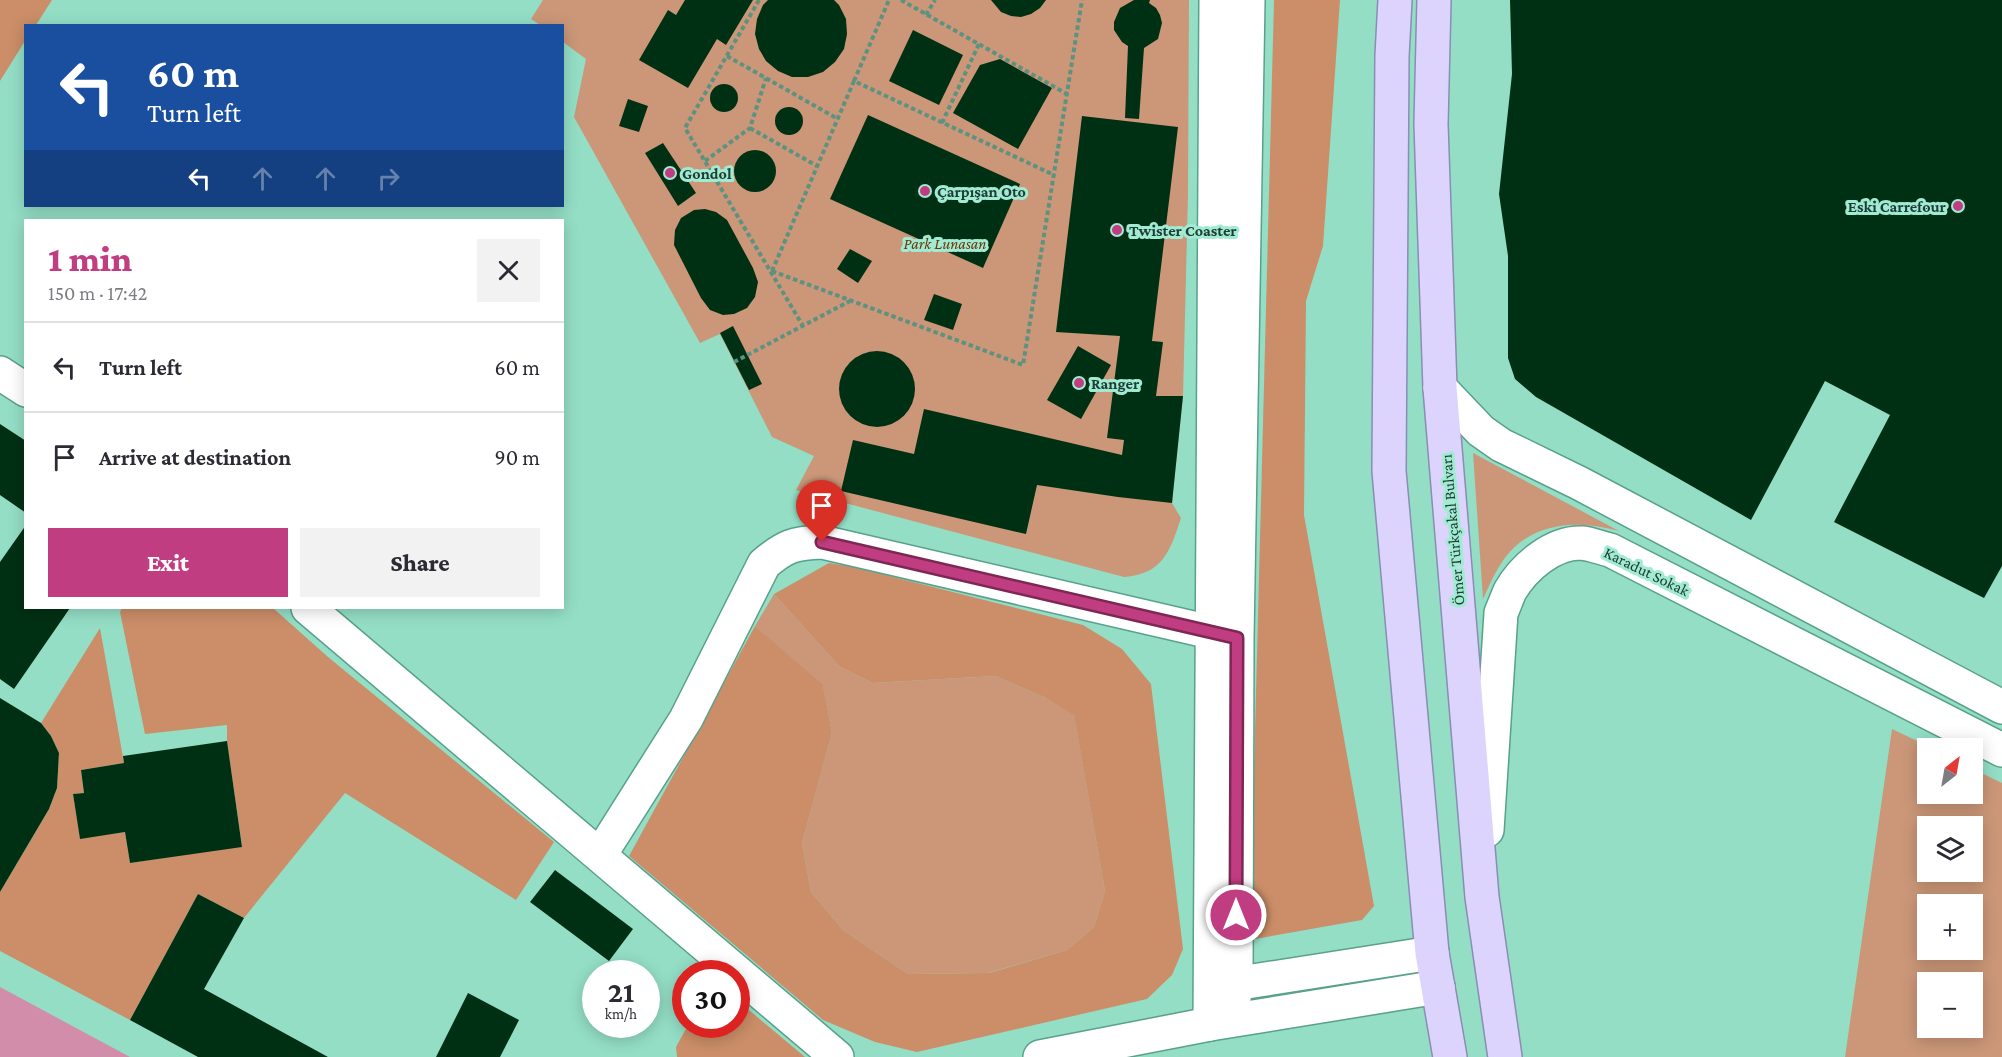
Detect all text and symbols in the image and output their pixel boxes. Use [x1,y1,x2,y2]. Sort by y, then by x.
icon: left [48,48,126,126]
text: 60 m [147,49,239,96]
text: Turn left [147,98,241,128]
icon: left [183,162,216,195]
icon: ahead [246,162,279,195]
icon: ahead [309,162,342,195]
icon: right [372,162,405,195]
place label: Gondol [682,165,732,182]
marker: Gondol [663,166,677,180]
place label: Çarpışan Oto [937,183,1026,200]
marker: Çarpışan Oto [918,184,932,198]
place label: Eski Carrefour [1848,198,1947,215]
marker: Eski Carrefour [1951,199,1965,213]
place label: Twister Coaster [1129,222,1237,239]
marker: Twister Coaster [1110,223,1124,237]
park label: Park Lunasan [904,235,986,252]
text: 1 min [48,239,132,279]
button: close [477,239,540,302]
text: 150 m · 17:42 [48,282,147,304]
icon: left [48,351,81,384]
text: Turn left [99,355,182,380]
text: 60 m [495,355,540,380]
place label: Ranger [1091,375,1140,392]
marker: Ranger [1072,376,1086,390]
icon: arrive [48,441,81,474]
text: Arrive at destination [99,445,291,470]
text: 90 m [495,445,540,470]
street label: Ömer Türkçakal Bulvarı [1437,454,1469,606]
pin [796,480,847,542]
icon: arrive [805,489,838,522]
button: Exit [48,528,288,597]
button: Share [300,528,540,597]
street label: Karadut Sokak [1602,544,1692,600]
north arrow [1917,738,1983,804]
map controls [1917,738,1983,1038]
button: layers [1917,816,1983,882]
position arrow [1204,883,1268,947]
button: + [1917,894,1983,960]
speed limit sign: 30 [672,960,750,1038]
button: − [1917,972,1983,1038]
text: 21 [608,975,634,1008]
text: km/h [605,1006,637,1022]

